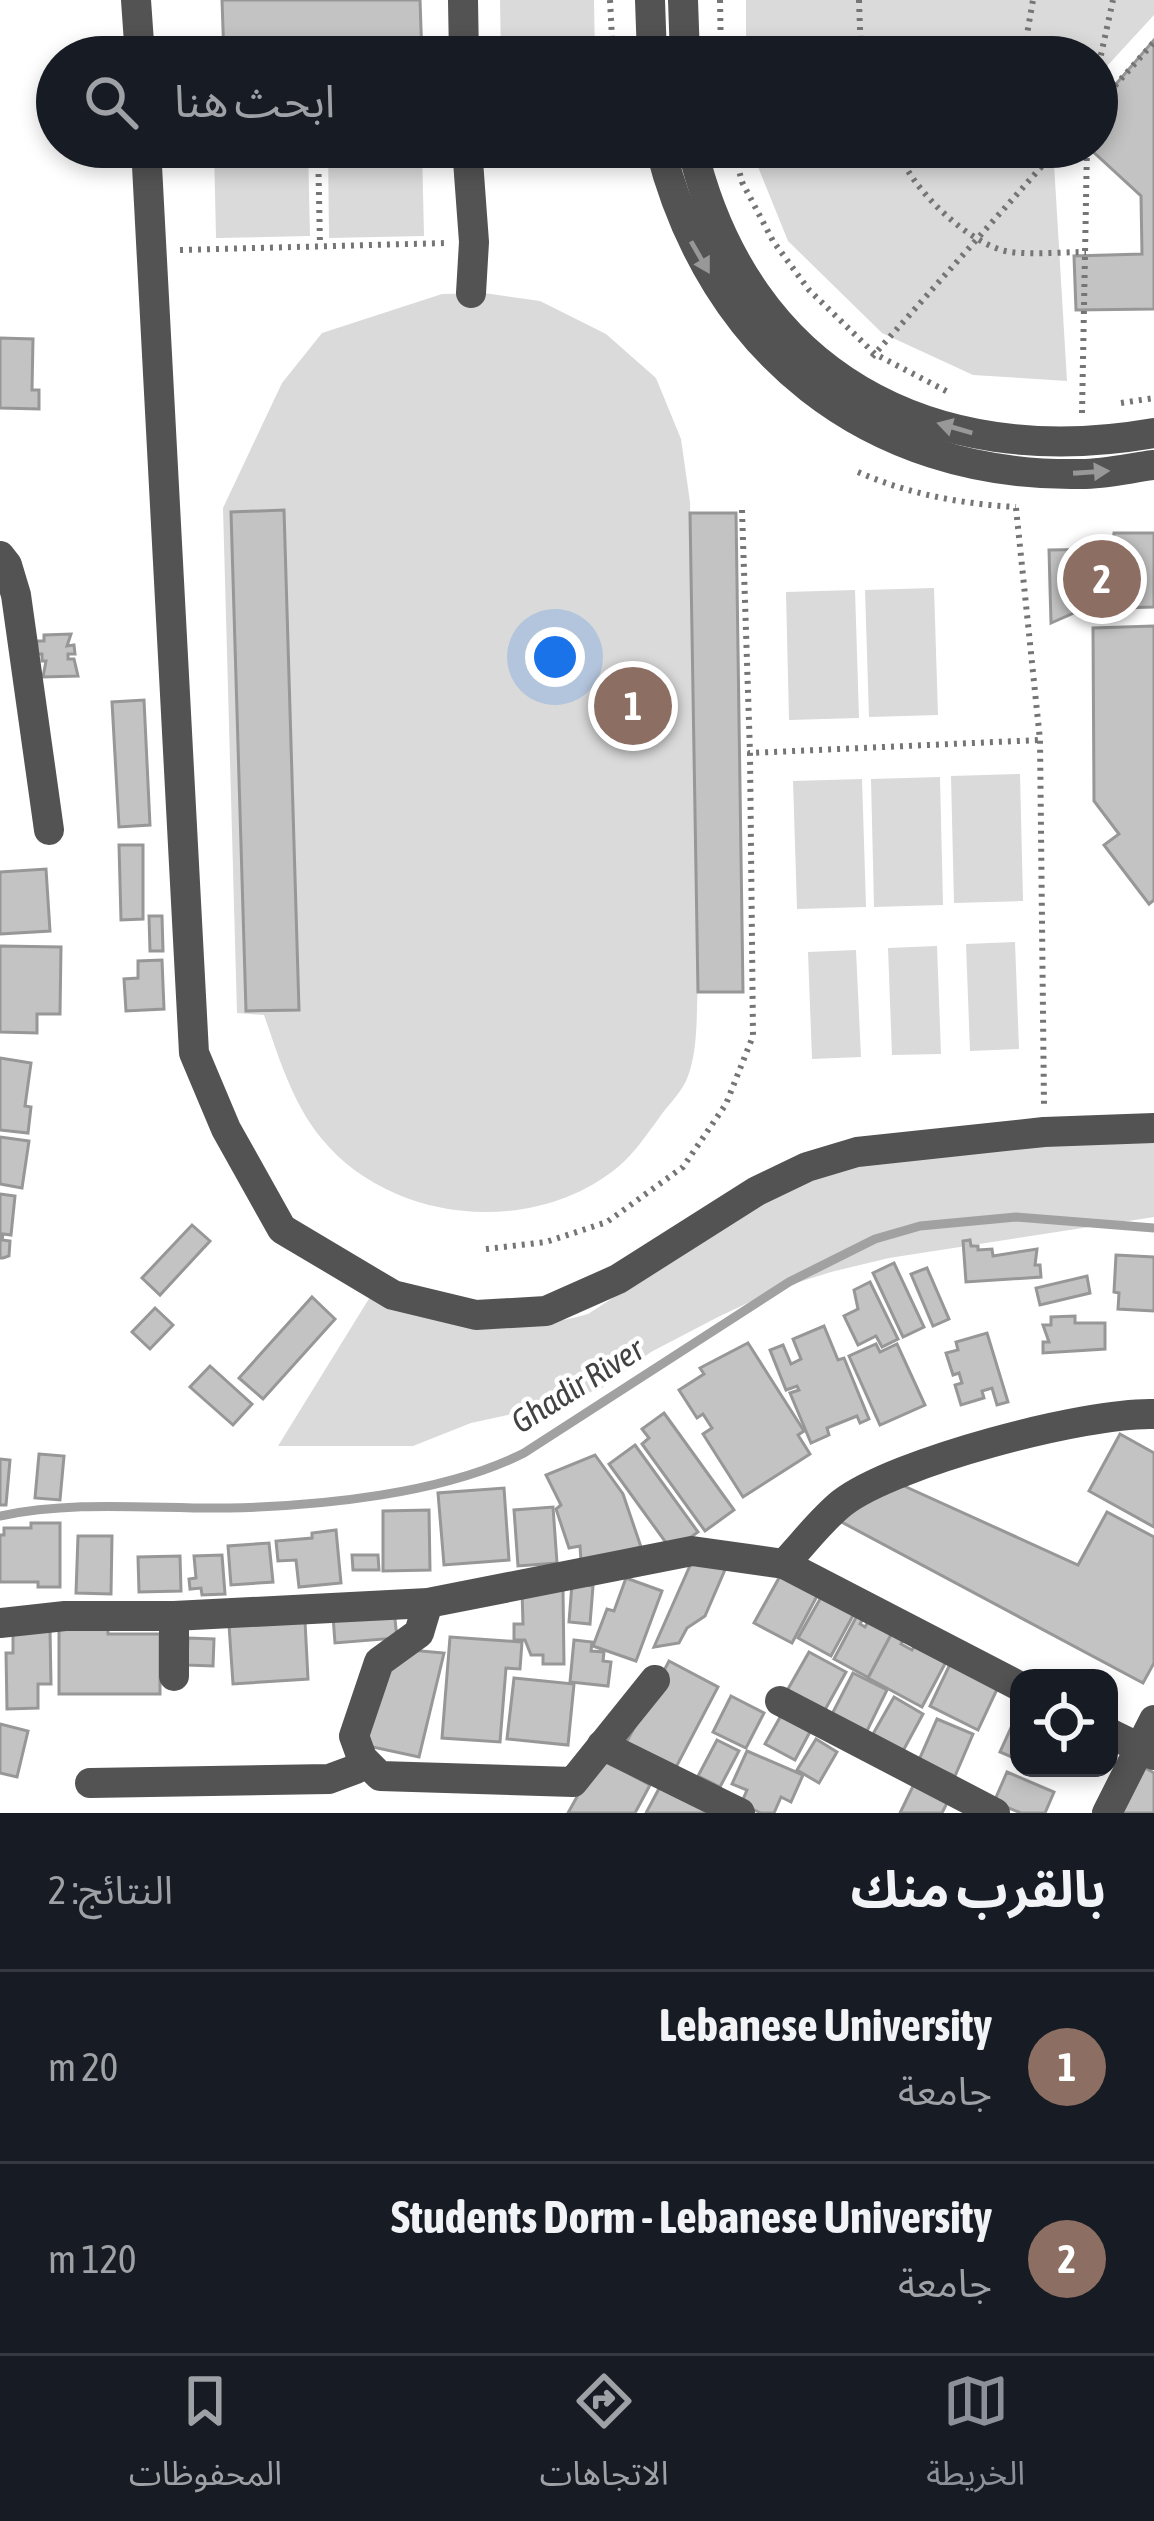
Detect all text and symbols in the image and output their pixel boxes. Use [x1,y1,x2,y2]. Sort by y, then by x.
search box [36,36,1118,168]
icon: search [78,69,144,135]
text: ابحث هنا [174,75,335,127]
one-way arrow [688,240,709,273]
one-way arrow [936,418,973,437]
one-way arrow [1073,463,1110,482]
pin: 2 [1063,534,1141,624]
your location [525,627,585,687]
pin: 1 [594,661,672,751]
water label: Ghadir River [504,1329,651,1440]
map controls [1010,1669,1118,1777]
button: locate [1010,1669,1118,1777]
text: بالقرب منك [850,1859,1106,1918]
text: النتائج: 2 [48,1868,173,1912]
text: Lebanese University [659,1999,992,2051]
text: 20 m [48,2045,118,2089]
text: 1 [1058,2045,1076,2089]
text: جامعة [898,2069,992,2113]
text: Students Dorm - Lebanese University [391,2191,992,2243]
text: 120 m [48,2237,136,2281]
text: 2 [1058,2237,1076,2281]
text: جامعة [898,2261,992,2305]
tab: المحفوظات [129,2368,282,2509]
tab: الاتجاهات [540,2368,669,2509]
tab: الخريطة [926,2368,1025,2509]

